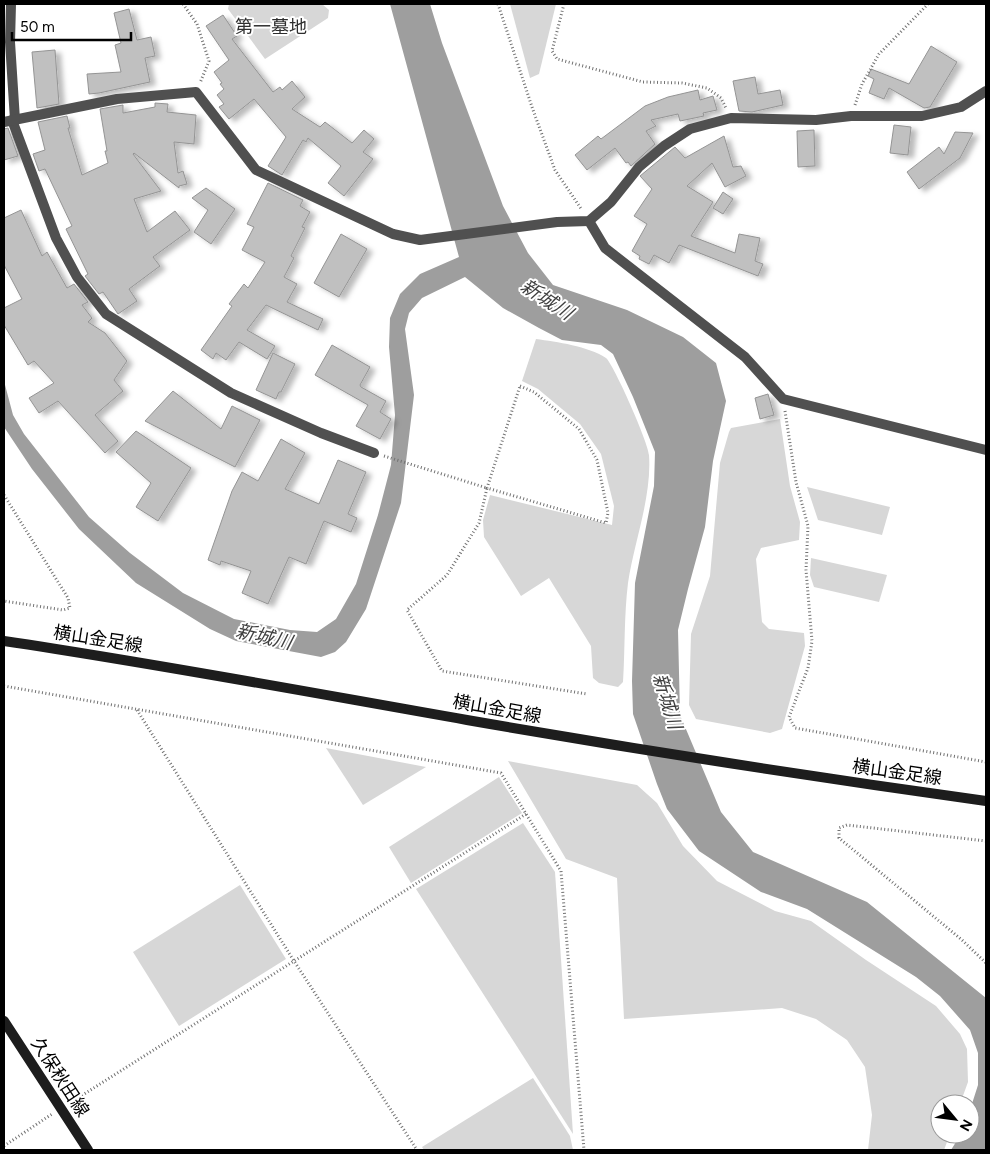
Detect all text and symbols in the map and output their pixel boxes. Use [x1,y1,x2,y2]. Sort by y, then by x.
scale bar [12,10,131,42]
park label: 第一墓地 [235,16,307,38]
text: 50 m [20,18,55,36]
water label: 新城川 [517,274,579,326]
water label: 新城川 [234,619,296,655]
street label: 横山金足線 [52,621,144,657]
water label: 新城川 [648,671,687,734]
street label: 横山金足線 [451,690,543,728]
street label: 横山金足線 [851,755,943,789]
street label: 久保秋田線 [26,1033,94,1121]
north arrow [930,1094,980,1144]
text: N [956,1116,976,1134]

